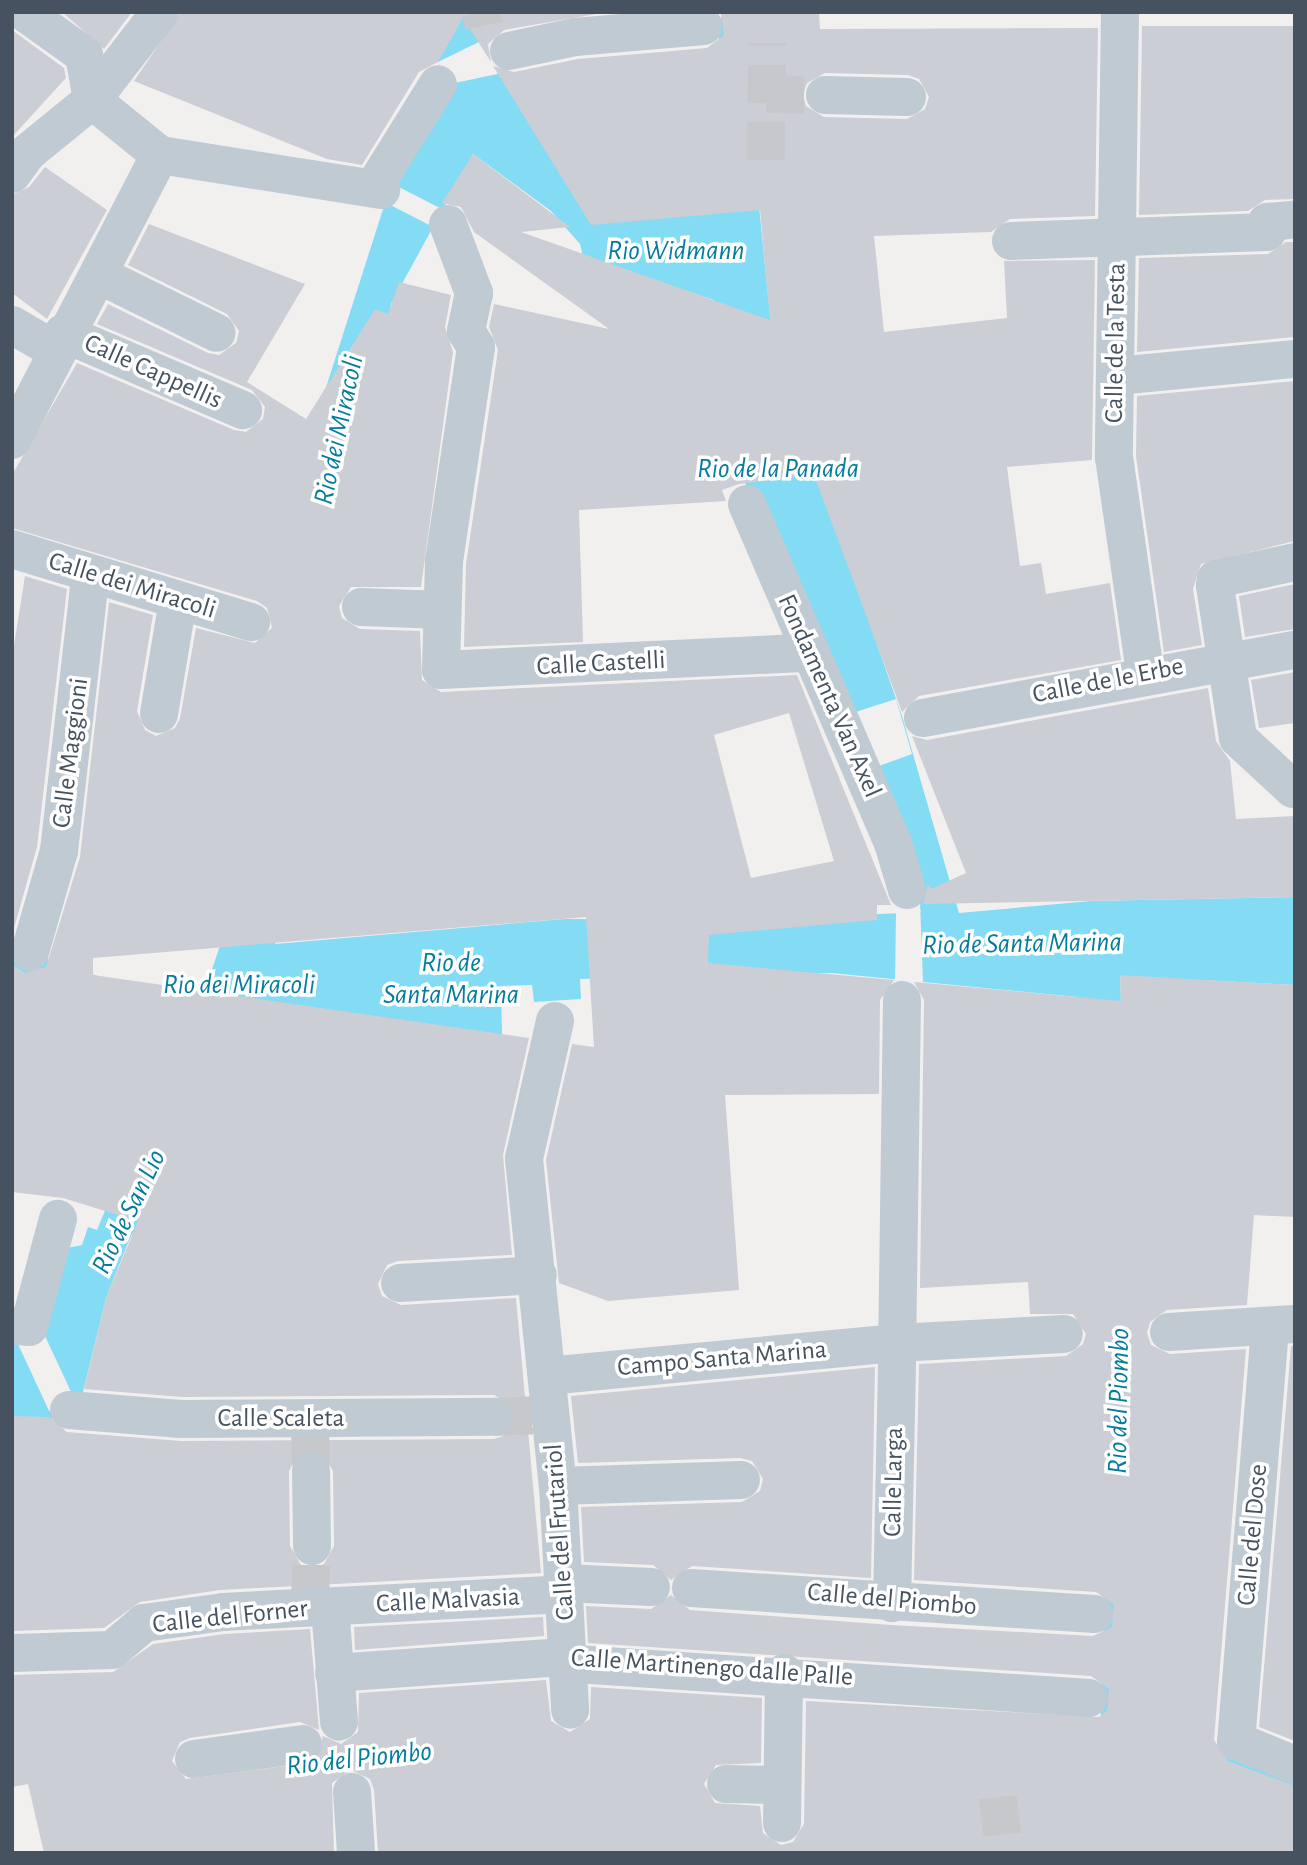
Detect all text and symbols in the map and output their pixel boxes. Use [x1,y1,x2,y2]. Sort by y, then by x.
water label: Rio Widmann [607,234,745,268]
street label: Calle de la Testa [1099,263,1133,423]
street label: Calle Cappellis [79,328,227,416]
water label: Rio dei Miracoli [307,352,371,508]
water label: Rio de la Panada [697,452,859,486]
street label: Calle dei Miracoli [45,546,219,626]
street label: Fondamenta Van Axel [770,589,888,803]
street label: Calle Castelli [536,645,666,683]
street label: Calle de le Erbe [1030,651,1186,711]
street label: Calle Maggioni [46,676,96,830]
water label: Rio de Santa Marina [922,925,1122,963]
water label: Rio de Santa Marina [383,946,519,1012]
water label: Rio dei Miracoli [163,968,315,1002]
water label: Rio de San Lio [85,1144,173,1280]
water label: Rio del Piombo [1101,1328,1137,1474]
street label: Campo Santa Marina [616,1334,828,1384]
street label: Calle Scaleta [218,1403,344,1435]
street label: Calle Larga [877,1427,911,1537]
street label: Calle del Frutariol [538,1443,582,1621]
street label: Calle del Dose [1231,1463,1275,1607]
street label: Calle del Piombo [806,1577,978,1623]
street label: Calle Malvasia [375,1582,521,1620]
street label: Calle del Forner [151,1593,309,1641]
street label: Calle Martinengo dalle Palle [570,1643,854,1693]
water label: Rio del Piombo [285,1735,433,1783]

